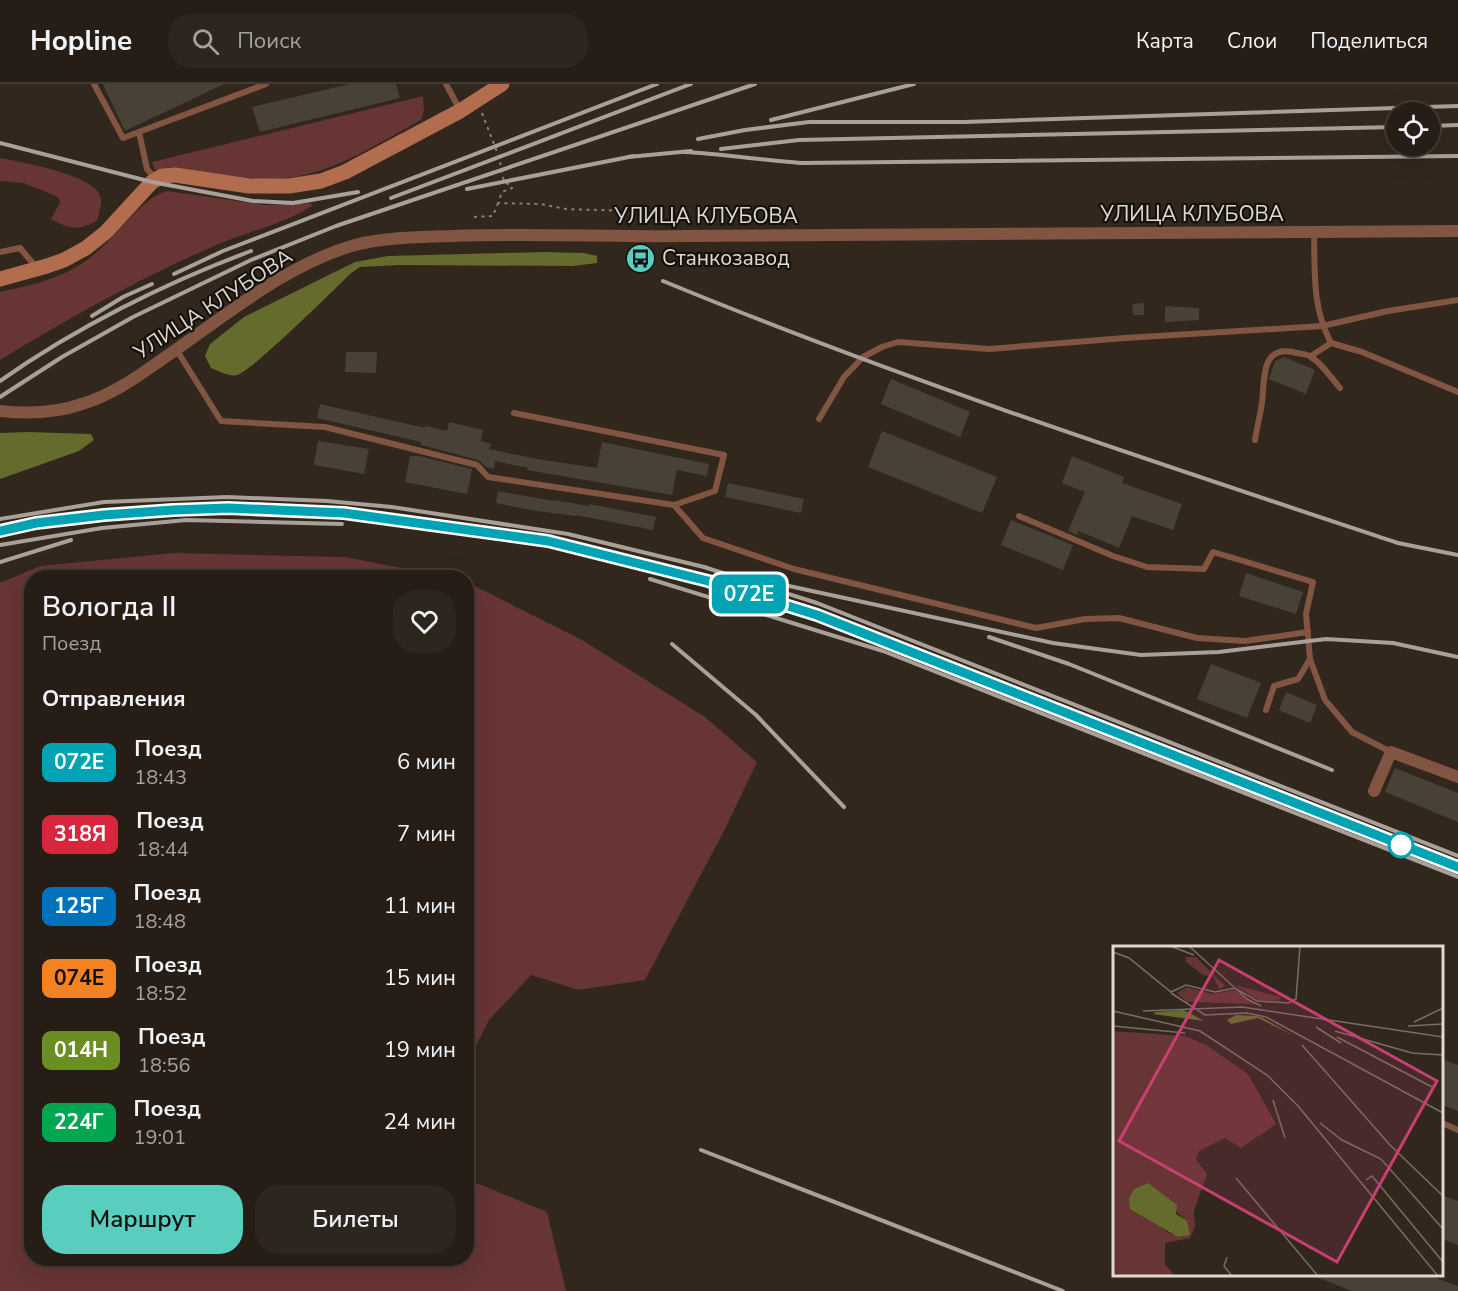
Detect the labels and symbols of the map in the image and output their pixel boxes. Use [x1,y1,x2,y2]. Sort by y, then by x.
street label: УЛИЦА КЛУБОВА [1099,200,1284,228]
street label: УЛИЦА КЛУБОВА [613,202,798,230]
street label: УЛИЦА КЛУБОВА [127,242,298,366]
bus stop icon: Станкозавод [625,242,657,274]
place label: Станкозавод [662,244,790,272]
line badge: 072Е [707,574,791,614]
unlabelled marker [1388,832,1414,858]
inset map [1113,946,1443,1276]

